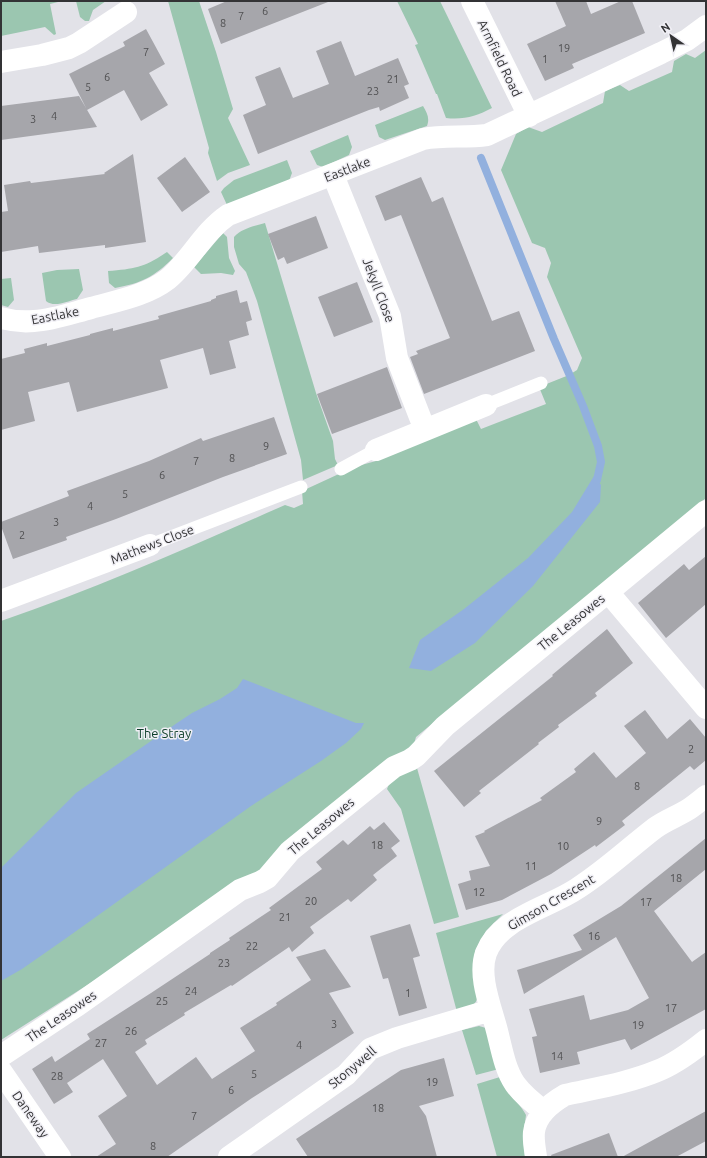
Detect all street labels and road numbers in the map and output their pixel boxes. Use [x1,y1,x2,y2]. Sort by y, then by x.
street label: Armfield Road [475,17,525,99]
street label: Eastlake [322,154,372,184]
street label: Jekyll Close [360,256,398,324]
street label: Eastlake [30,304,80,326]
street label: Mathews Close [108,522,196,566]
street label: The Leasowes [535,591,607,653]
street label: The Leasowes [285,794,357,858]
street label: Gimson Crescent [505,871,597,933]
street label: The Leasowes [23,987,99,1045]
street label: Stonywell [326,1043,379,1091]
street label: Daneway [10,1088,52,1140]

